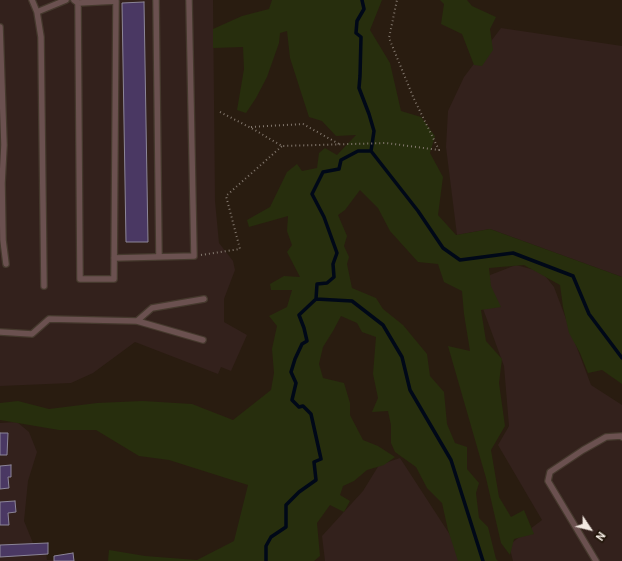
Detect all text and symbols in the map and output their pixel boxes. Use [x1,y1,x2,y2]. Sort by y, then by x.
north arrow [570,509,610,549]
text: N [593,529,608,543]

